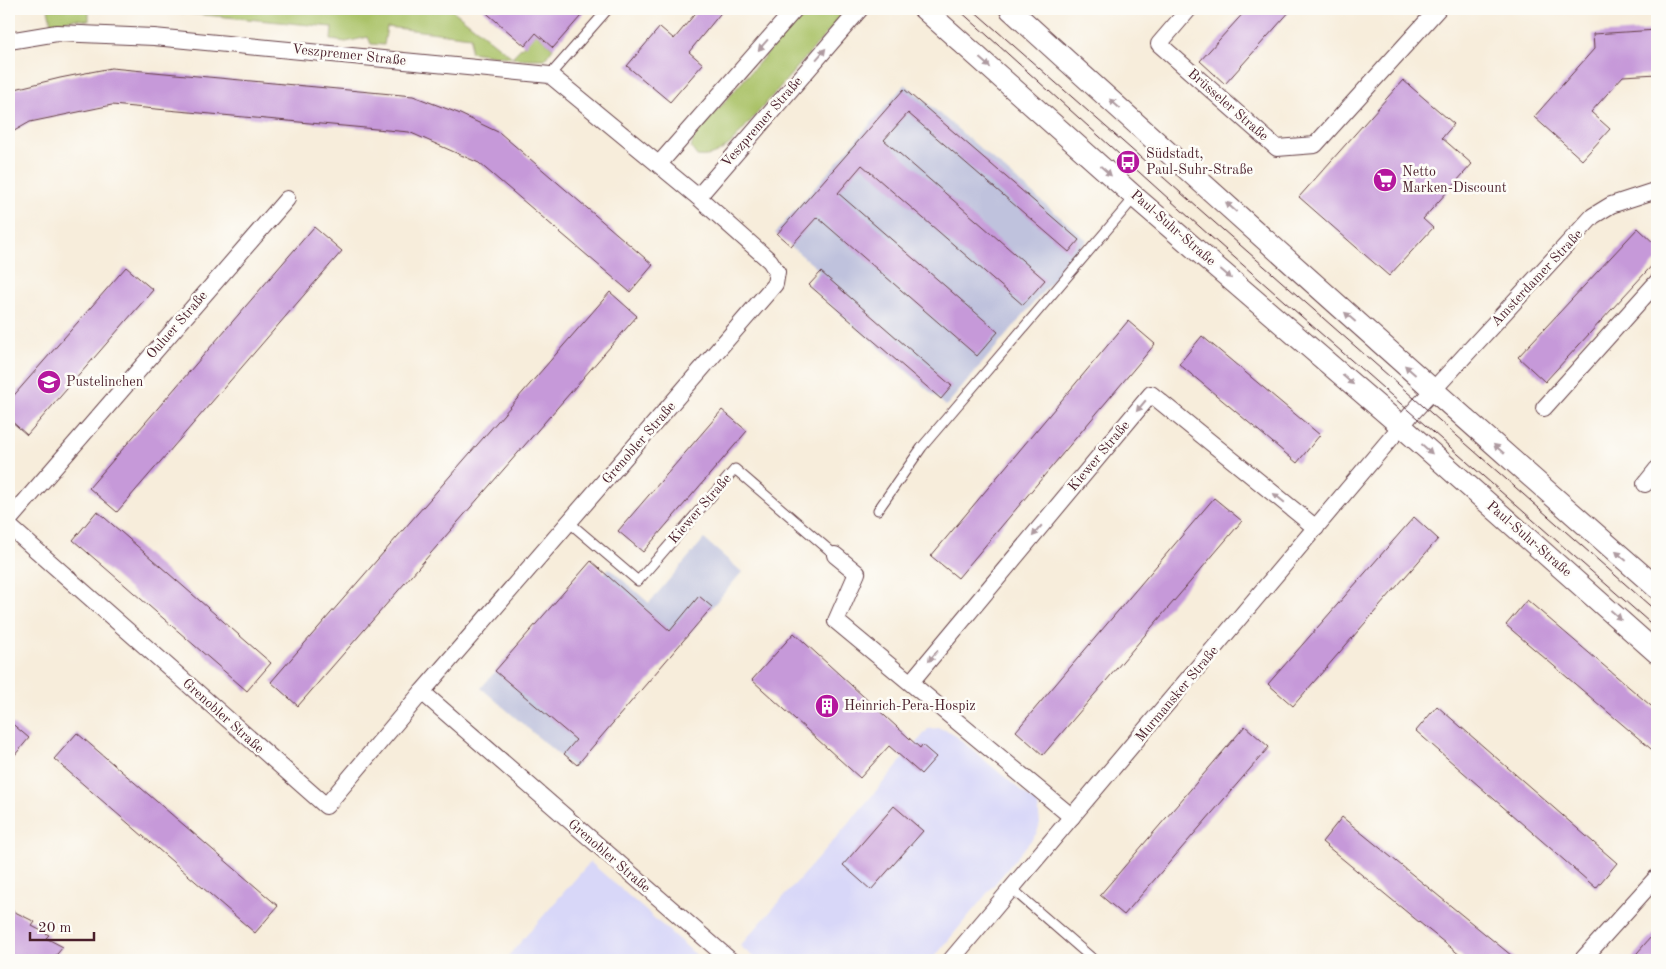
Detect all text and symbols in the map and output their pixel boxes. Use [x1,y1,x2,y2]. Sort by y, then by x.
one-way arrow [757,39,768,52]
street label: Veszpremer Straße [291,42,407,68]
one-way arrow [815,48,826,61]
one-way arrow [978,58,991,69]
street label: Brüsseler Straße [1185,66,1271,144]
street label: Veszpremer Straße [719,74,805,170]
one-way arrow [1109,98,1121,110]
place label: Südstadt, Paul-Suhr-Straße [1146,147,1253,177]
bus stop icon: Südstadt, Paul-Suhr-Straße [1115,149,1141,175]
one-way arrow [1100,165,1112,177]
place label: Netto Marken-Discount [1402,165,1507,195]
supermarket icon: Netto Marken-Discount [1372,167,1398,193]
street label: Paul-Suhr-Straße [1128,188,1218,268]
one-way arrow [1225,201,1237,213]
street label: Amsterdamer Straße [1489,227,1585,329]
one-way arrow [1219,268,1231,280]
street label: Ouluer Straße [144,288,210,362]
one-way arrow [1345,311,1357,323]
one-way arrow [1404,364,1416,376]
school or university icon: Pustelinchen [36,369,62,395]
place label: Pustelinchen [66,375,144,389]
one-way arrow [1342,375,1355,386]
street label: Grenobler Straße [600,399,678,487]
one-way arrow [1136,399,1147,412]
street label: Kiewer Straße [1066,418,1132,494]
one-way arrow [1492,443,1505,454]
one-way arrow [1421,444,1434,455]
street label: Kiewer Straße [666,472,734,546]
one-way arrow [1272,492,1285,503]
street label: Paul-Suhr-Straße [1484,499,1574,579]
one-way arrow [1032,524,1043,537]
one-way arrow [1615,550,1627,562]
one-way arrow [1609,610,1622,621]
street label: Murmansker Straße [1133,644,1221,744]
one-way arrow [928,649,939,662]
street label: Grenobler Straße [180,676,266,756]
building icon: Heinrich-Pera-Hospiz [814,693,840,719]
place label: Heinrich-Pera-Hospiz [844,699,976,713]
street label: Grenobler Straße [565,817,653,895]
scale bar [30,909,94,941]
text: 20 m [38,921,72,936]

